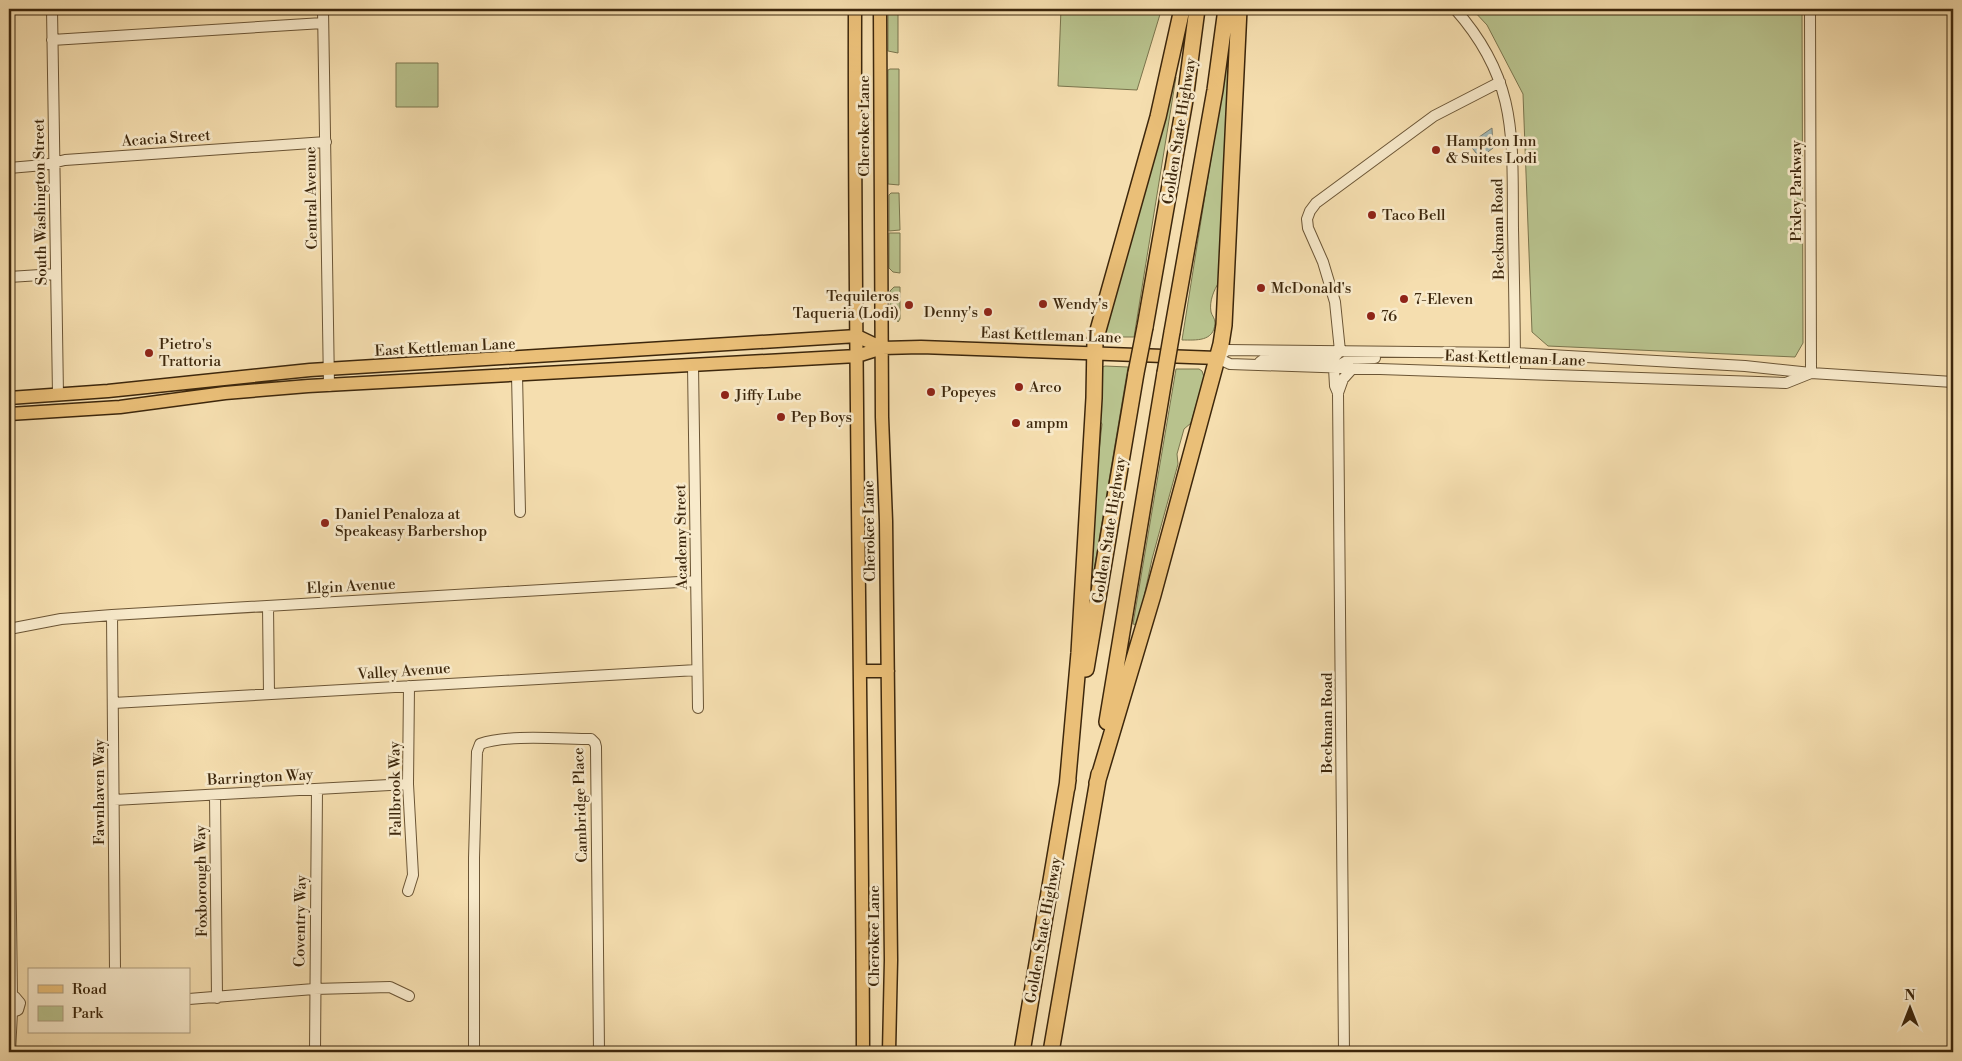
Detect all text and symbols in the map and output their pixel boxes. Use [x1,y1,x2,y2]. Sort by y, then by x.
street label: Golden State Highway [1158,56,1201,206]
street label: Cherokee Lane [855,75,874,177]
street label: South Washington Street [30,118,51,286]
street label: Acacia Street [120,126,212,151]
place label: Hampton Inn & Suites Lodi [1446,132,1537,168]
street label: Pixley Parkway [1787,140,1806,242]
marker: Hampton Inn & Suites Lodi [1430,144,1442,156]
street label: Central Avenue [301,146,322,250]
street label: Beckman Road [1488,178,1509,281]
place label: Taco Bell [1382,206,1446,225]
marker: Taco Bell [1366,209,1378,221]
place label: McDonald's [1271,279,1351,298]
marker: McDonald's [1255,282,1267,294]
place label: Tequileros Taqueria (Lodi) [793,287,899,323]
place label: 7-Eleven [1414,290,1473,309]
marker: 7-Eleven [1398,293,1410,305]
place label: Wendy's [1052,295,1108,314]
marker: Wendy's [1037,298,1049,310]
marker: Tequileros Taqueria (Lodi) [903,299,915,311]
place label: Denny's [924,303,978,322]
marker: Denny's [982,306,994,318]
place label: 76 [1381,307,1397,326]
marker: 76 [1365,310,1377,322]
street label: East Kettleman Lane [980,324,1122,347]
street label: East Kettleman Lane [374,334,516,361]
place label: Pietro's Trattoria [159,335,222,371]
marker: Pietro's Trattoria [143,347,155,359]
street label: East Kettleman Lane [1444,347,1586,370]
place label: Arco [1028,378,1062,397]
marker: Arco [1013,381,1025,393]
place label: Popeyes [941,383,996,402]
place label: Jiffy Lube [734,386,802,405]
marker: Popeyes [925,386,937,398]
marker: Jiffy Lube [719,389,731,401]
place label: Pep Boys [791,408,852,427]
marker: Pep Boys [775,411,787,423]
place label: ampm [1026,414,1068,433]
marker: ampm [1010,417,1022,429]
street label: Golden State Highway [1088,455,1131,605]
street label: Cherokee Lane [859,480,880,582]
street label: Academy Street [671,484,692,591]
place label: Daniel Penaloza at Speakeasy Barbershop [335,505,487,541]
marker: Daniel Penaloza at Speakeasy Barbershop [319,517,331,529]
street label: Elgin Avenue [306,575,396,598]
street label: Valley Avenue [356,659,451,684]
street label: Beckman Road [1318,672,1337,775]
street label: Fawnhaven Way [90,738,109,845]
street label: Fallbrook Way [385,740,406,837]
street label: Cambridge Place [569,747,592,863]
street label: Barrington Way [205,765,314,790]
street label: Foxborough Way [191,824,212,937]
street label: Golden State Highway [1021,855,1066,1005]
street label: Coventry Way [290,874,311,967]
street label: Cherokee Lane [865,885,884,987]
legend [28,968,190,1034]
text: Road [72,980,107,999]
north arrow [1884,984,1934,1034]
text: N [1904,987,1916,1005]
text: Park [72,1004,104,1023]

